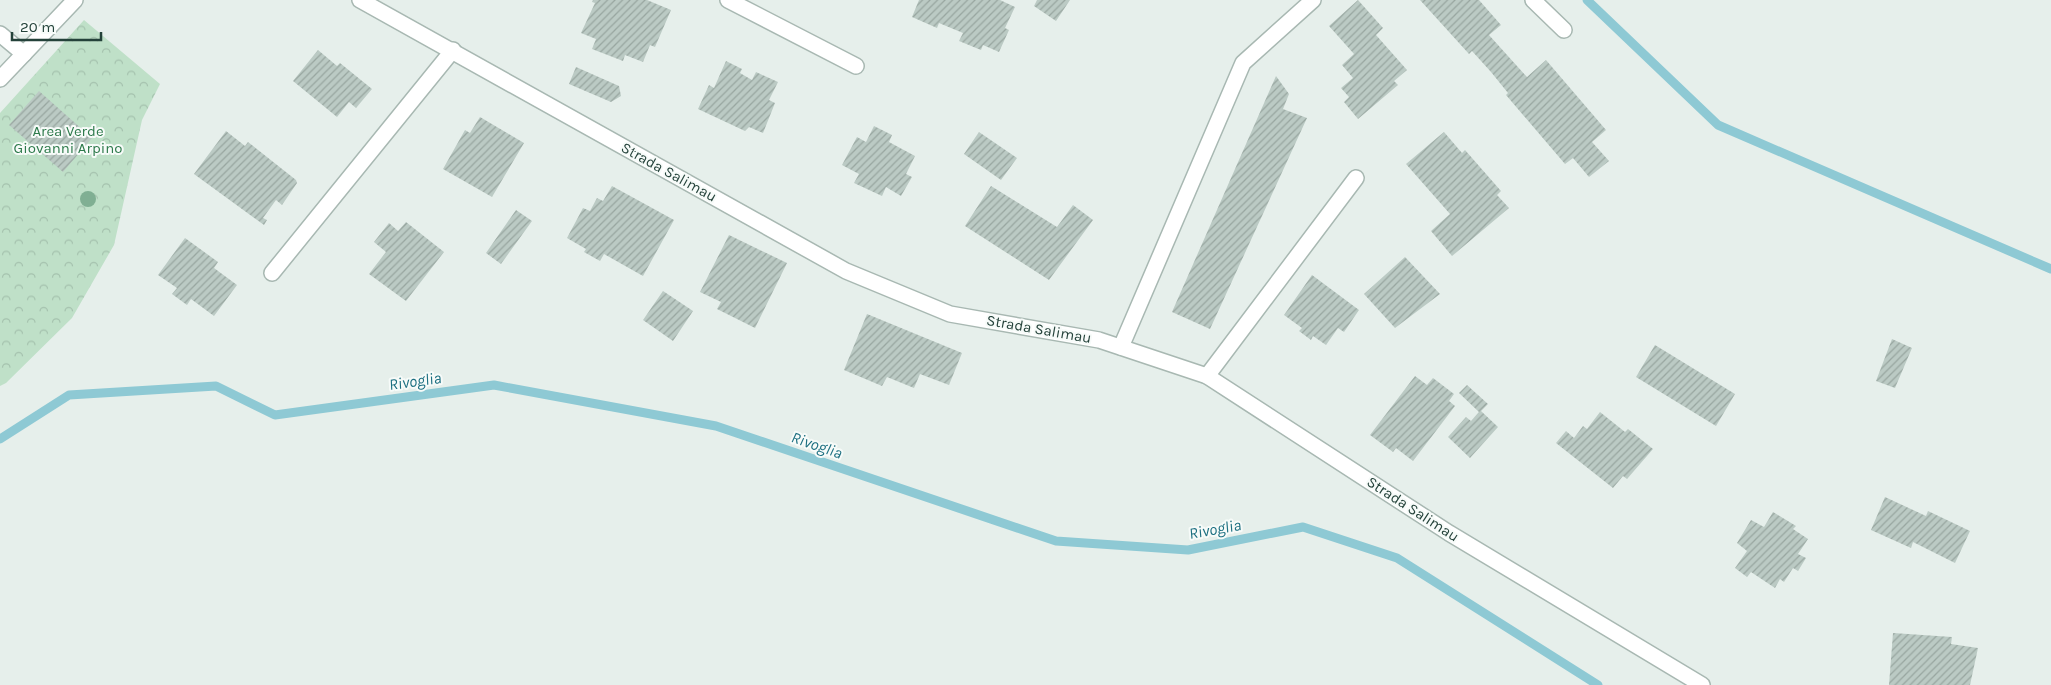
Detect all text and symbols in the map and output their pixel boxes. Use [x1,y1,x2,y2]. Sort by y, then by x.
scale bar [12,10,101,42]
text: 20 m [20,18,55,36]
park label: Area Verde Giovanni Arpino [14,122,122,157]
street label: Strada Salimau [618,138,720,206]
street label: Strada Salimau [985,311,1093,347]
water label: Rivoglia [388,368,442,394]
water label: Rivoglia [789,427,845,463]
street label: Strada Salimau [1363,472,1463,546]
water label: Rivoglia [1187,515,1243,543]

